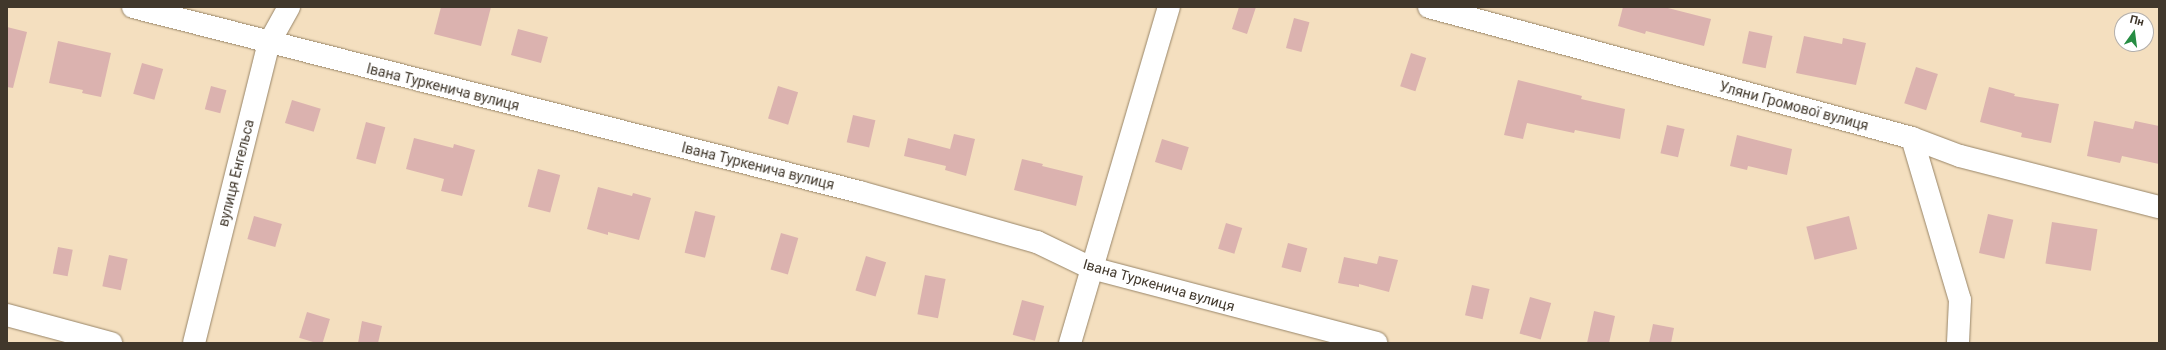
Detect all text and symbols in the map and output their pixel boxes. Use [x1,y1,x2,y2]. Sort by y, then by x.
north arrow [2114,12,2154,52]
text: Пн [2128,13,2145,29]
street label: Івана Туркенича вулиця [365,60,521,114]
street label: Уляни Громової вулиця [1718,78,1870,134]
street label: вулиця Енгельса [215,118,257,228]
street label: Івана Туркенича вулиця [680,139,836,193]
street label: Івана Туркенича вулиця [1081,255,1237,315]

